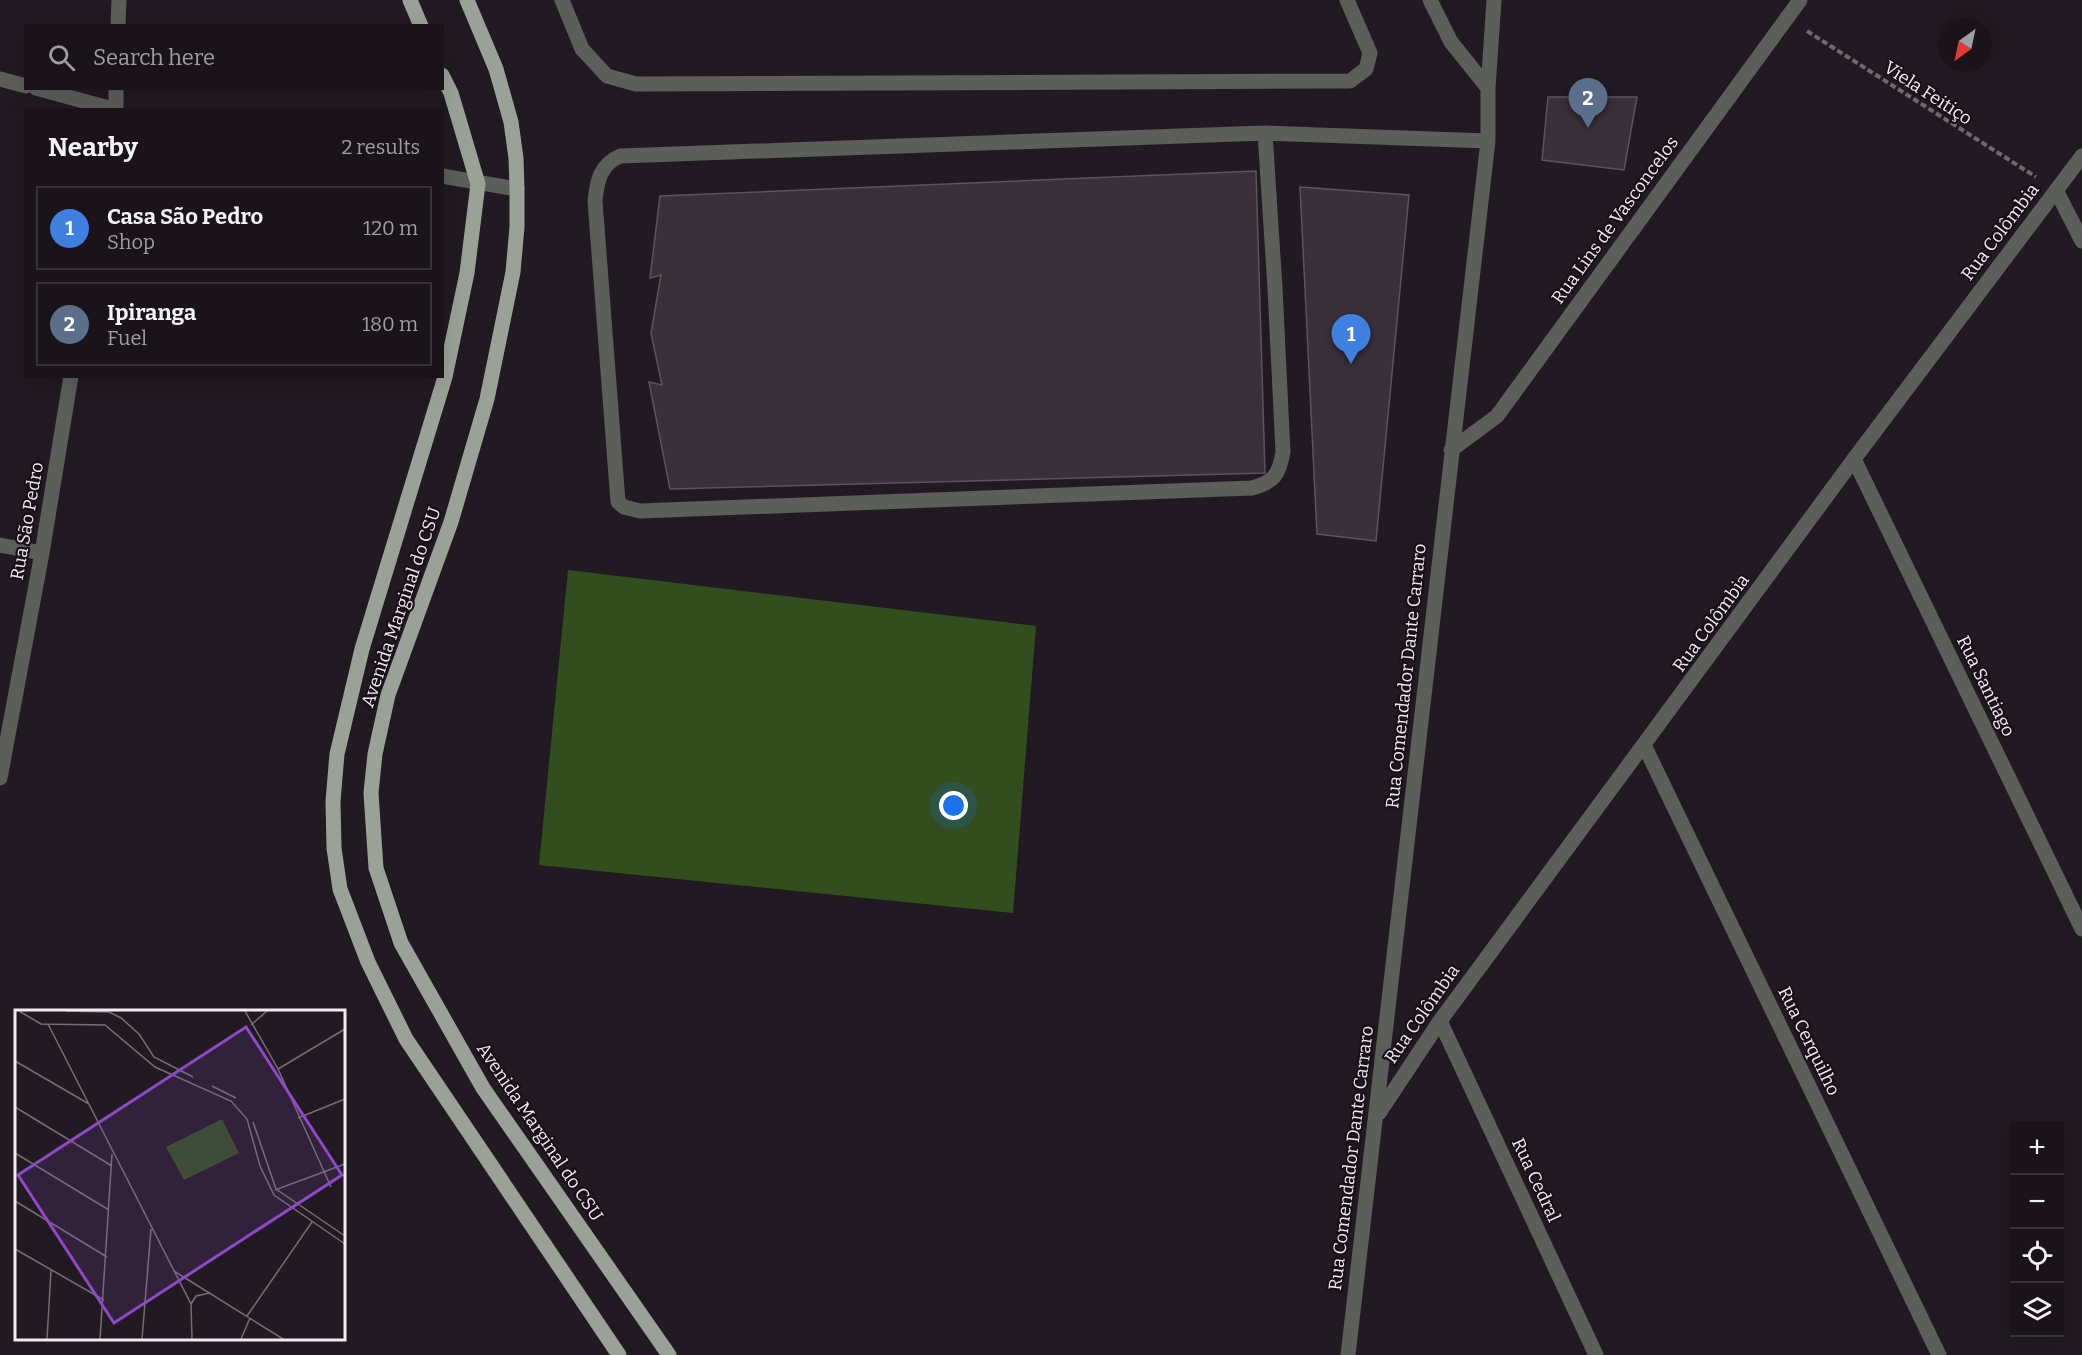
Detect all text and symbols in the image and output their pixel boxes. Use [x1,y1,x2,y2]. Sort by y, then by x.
north arrow [1938,18,1992,72]
search box [24,24,444,90]
icon: search [45,41,78,74]
text: Search here [93,44,215,71]
street label: Viela Feitiço [1880,56,1976,130]
pin: 2 [1568,78,1608,128]
text: Nearby [48,132,138,163]
street label: Rua Lins de Vasconcelos [1547,132,1683,308]
text: 2 results [341,135,420,159]
street label: Rua Colômbia [1956,179,2044,285]
text: Casa São Pedro [107,203,263,230]
text: 1 [65,216,74,240]
text: 120 m [363,216,418,240]
text: Shop [107,230,155,254]
text: Ipiranga [107,299,196,326]
text: 2 [64,312,75,336]
text: 180 m [362,312,418,336]
pin: 1 [1332,314,1370,364]
text: Fuel [107,326,147,350]
street label: Rua São Pedro [6,460,48,582]
street label: Avenida Marginal do CSU [356,504,446,710]
street label: Rua Comendador Dante Carraro [1381,542,1431,810]
street label: Rua Colômbia [1668,570,1754,676]
street label: Rua Santiago [1952,632,2020,740]
your location [939,791,968,820]
street label: Rua Colômbia [1380,960,1464,1068]
street label: Rua Cerquilho [1773,983,1845,1099]
inset map [15,1010,345,1340]
street label: Rua Comendador Dante Carraro [1324,1024,1378,1292]
street label: Avenida Marginal do CSU [472,1039,608,1225]
map controls [2010,1121,2064,1337]
button: + [2010,1121,2064,1175]
street label: Rua Cedral [1507,1134,1565,1226]
button: − [2010,1175,2064,1229]
button: locate [2010,1229,2064,1283]
button: layers [2010,1283,2064,1337]

